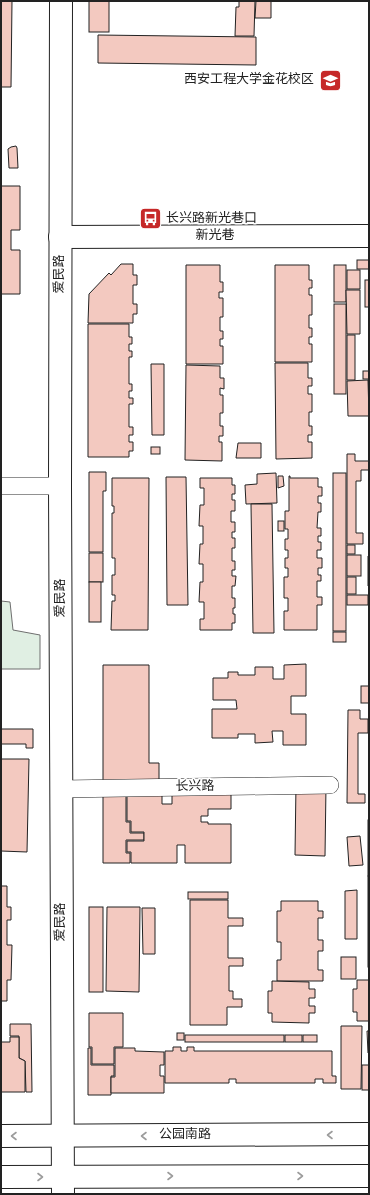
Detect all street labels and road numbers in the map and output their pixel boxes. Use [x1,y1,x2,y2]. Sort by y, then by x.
street label: 新光巷 [195,228,235,244]
street label: 爱民路 [52,254,68,294]
street label: 爱民路 [53,578,69,618]
street label: 长兴路 [175,779,215,795]
street label: 爱民路 [53,902,69,942]
street label: 公园南路 [159,1127,211,1143]

